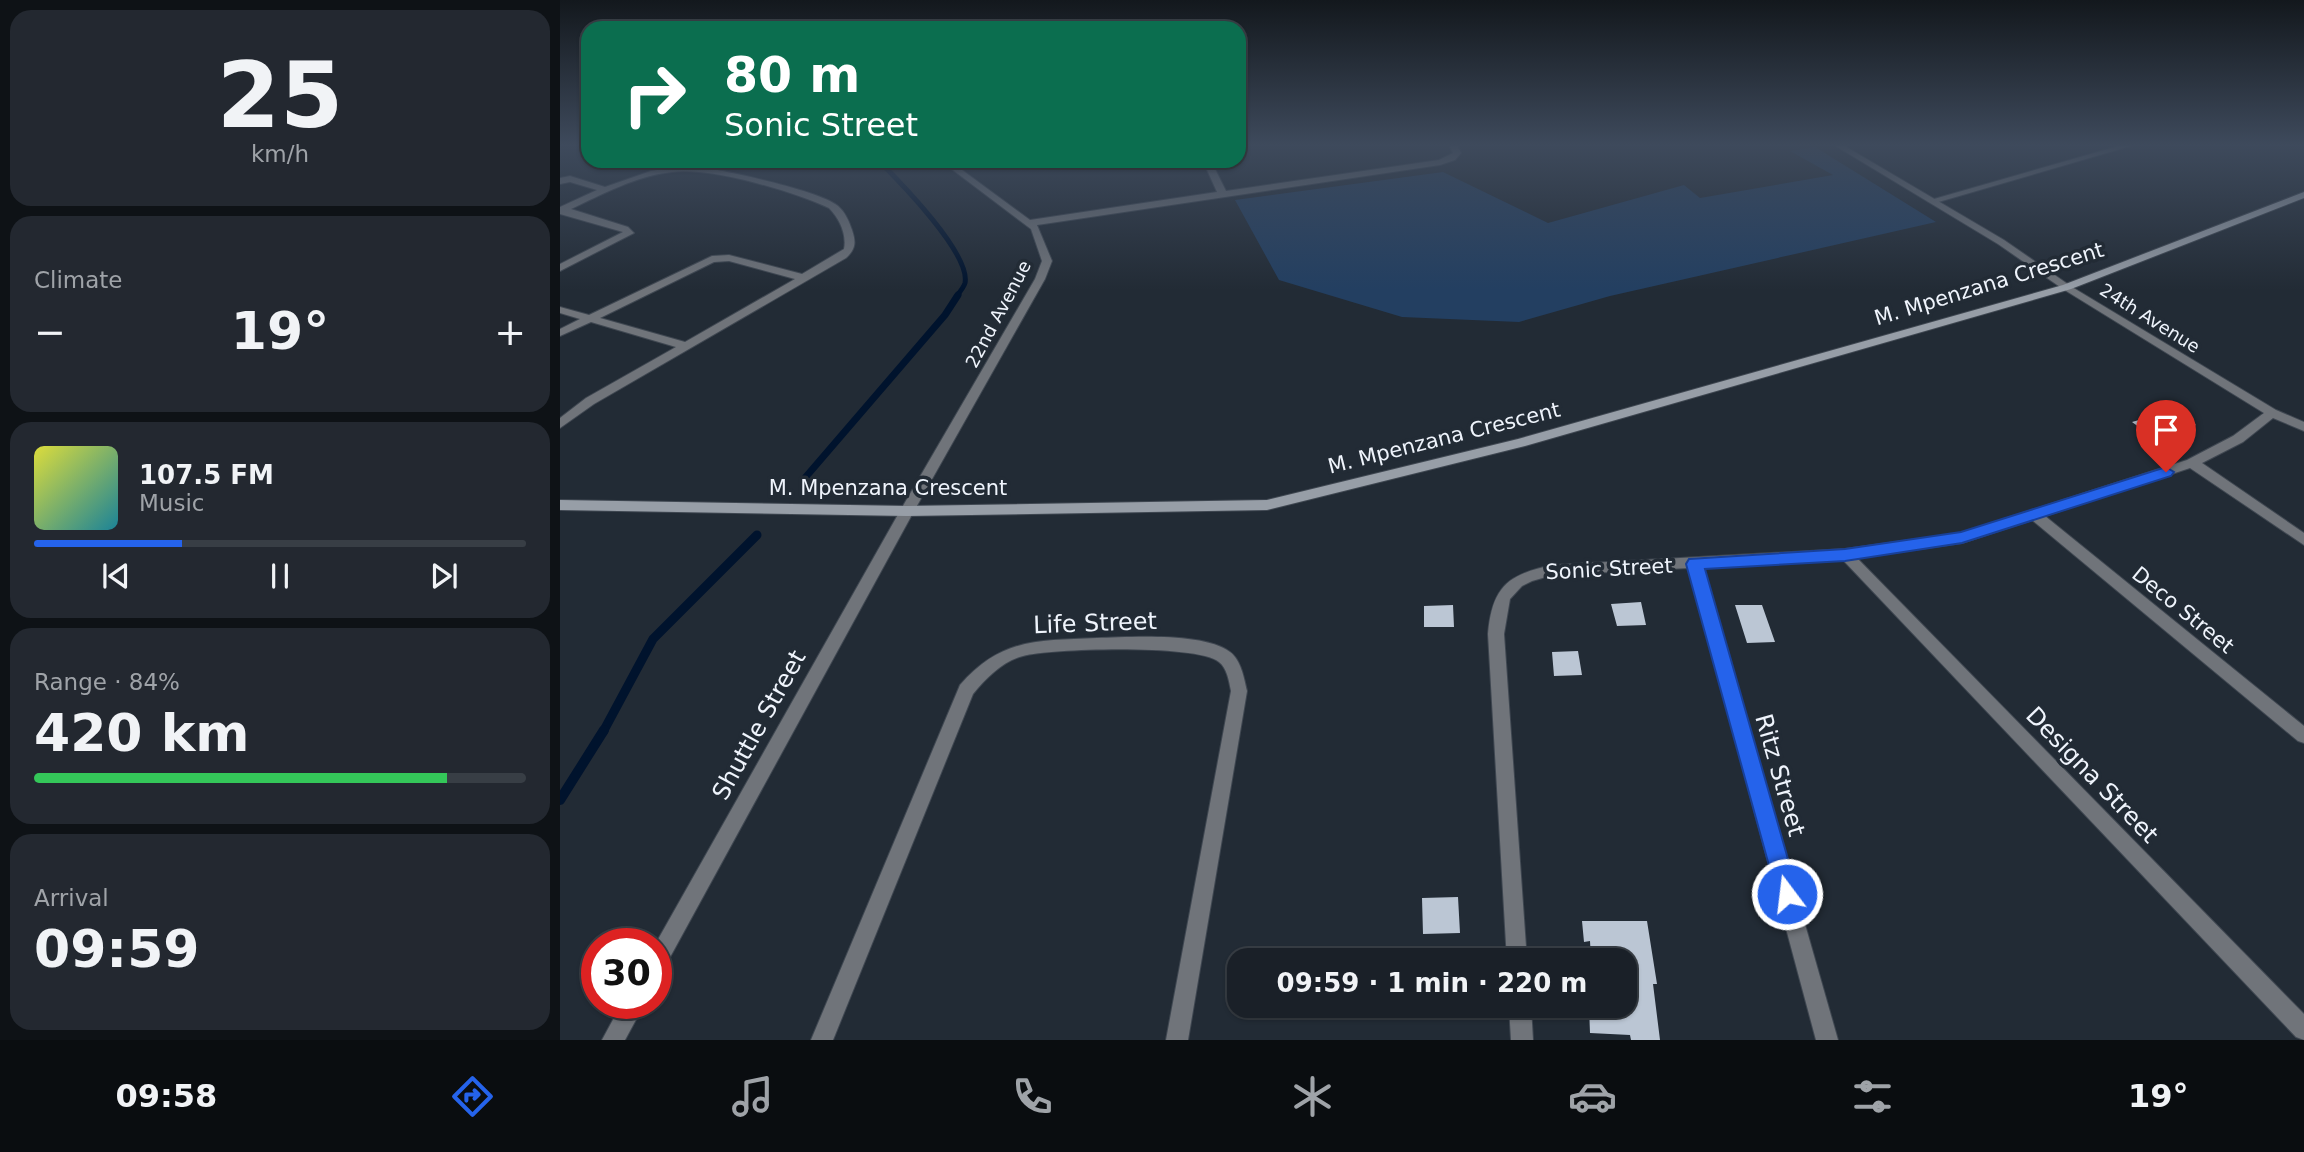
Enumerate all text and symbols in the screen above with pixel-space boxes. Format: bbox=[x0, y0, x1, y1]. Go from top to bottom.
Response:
text: 25 bbox=[217, 43, 343, 148]
text: 80 m bbox=[724, 47, 860, 104]
icon: right bbox=[609, 49, 700, 140]
text: Sonic Street bbox=[724, 106, 918, 144]
text: km/h bbox=[251, 141, 309, 167]
street label: M. Mpenzana Crescent bbox=[1871, 238, 2107, 330]
street label: 22nd Avenue bbox=[961, 257, 1035, 371]
text: Climate bbox=[34, 267, 123, 293]
street label: 24th Avenue bbox=[2096, 279, 2204, 357]
text: 19° bbox=[231, 301, 329, 361]
text: − bbox=[34, 310, 66, 354]
text: + bbox=[494, 310, 526, 354]
street label: M. Mpenzana Crescent bbox=[1325, 397, 1563, 479]
pin bbox=[2136, 400, 2196, 472]
icon: arrive bbox=[2147, 411, 2185, 449]
text: 107.5 FM bbox=[139, 460, 274, 490]
street label: M. Mpenzana Crescent bbox=[769, 476, 1007, 500]
text: Music bbox=[139, 490, 204, 516]
street label: Sonic Street bbox=[1545, 554, 1673, 584]
icon: previous bbox=[97, 557, 135, 595]
icon: pause bbox=[261, 557, 299, 595]
icon: next bbox=[425, 557, 463, 595]
street label: Deco Street bbox=[2127, 562, 2239, 658]
street label: Life Street bbox=[1033, 607, 1157, 639]
street label: Shuttle Street bbox=[706, 645, 812, 805]
text: Range · 84% bbox=[34, 669, 180, 695]
street label: Designa Street bbox=[2020, 701, 2164, 849]
text: 420 km bbox=[34, 703, 249, 763]
street label: Ritz Street bbox=[1749, 711, 1811, 839]
position arrow bbox=[1750, 857, 1824, 931]
text: Arrival bbox=[34, 885, 109, 911]
text: 09:59 bbox=[34, 919, 200, 979]
speed limit sign: 30 bbox=[581, 928, 672, 1019]
text: 09:59 · 1 min · 220 m bbox=[1277, 968, 1587, 998]
icon: directions bbox=[448, 1072, 497, 1121]
icon: music bbox=[728, 1072, 777, 1121]
icon: phone bbox=[1008, 1072, 1057, 1121]
icon: climate bbox=[1288, 1072, 1337, 1121]
icon: car bbox=[1568, 1072, 1617, 1121]
icon: filters bbox=[1848, 1072, 1897, 1121]
text: 09:58 bbox=[115, 1077, 217, 1115]
text: 19° bbox=[2128, 1077, 2188, 1115]

